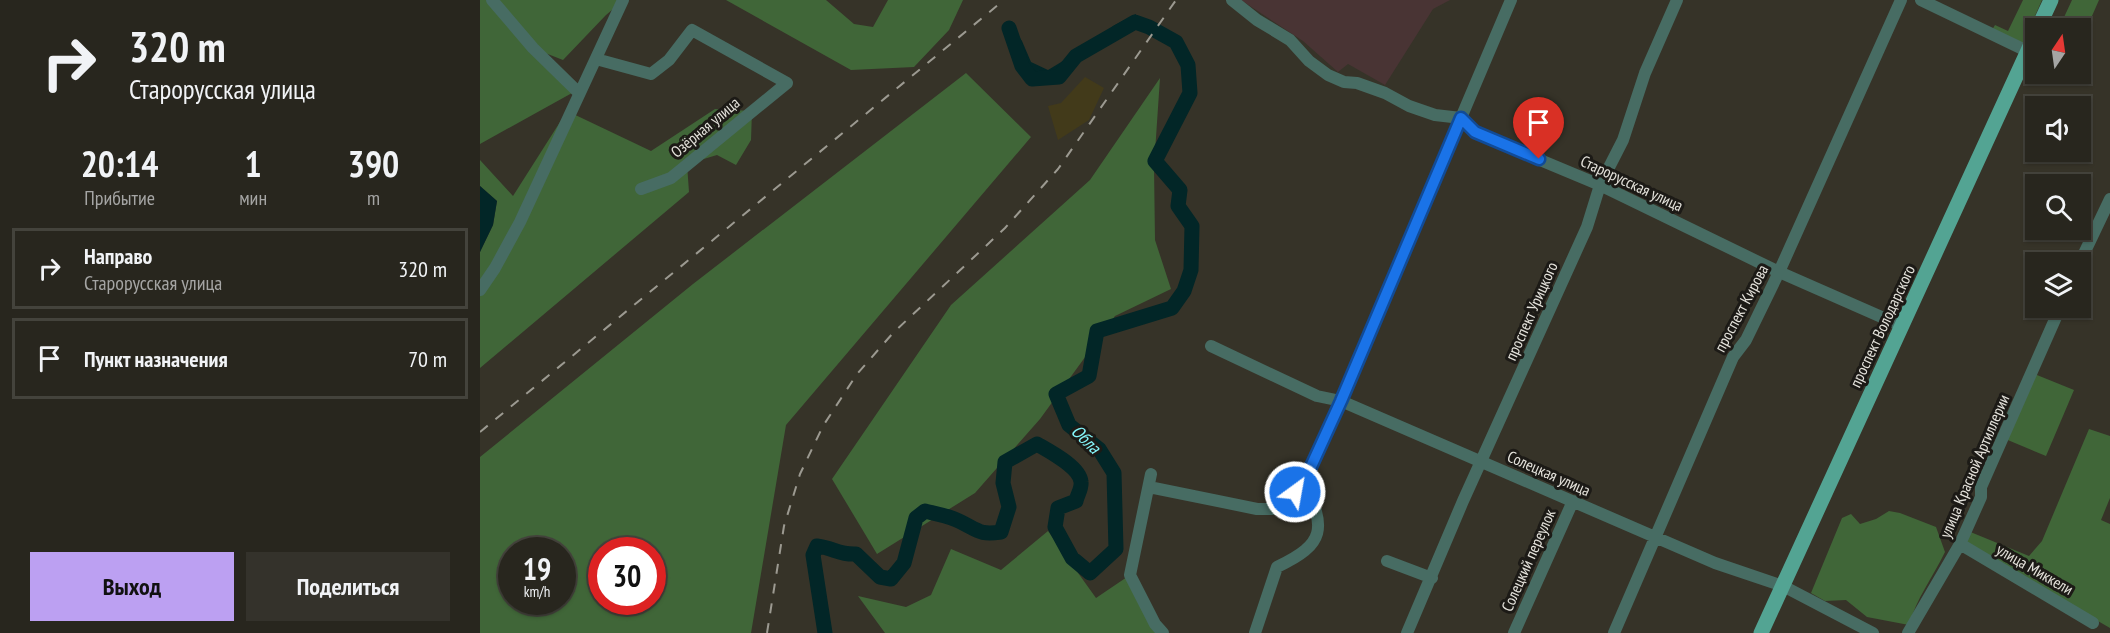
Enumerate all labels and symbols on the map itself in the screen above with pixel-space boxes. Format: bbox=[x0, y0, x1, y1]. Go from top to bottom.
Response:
north arrow bbox=[2025, 18, 2091, 84]
street label: Озёрная улица bbox=[667, 92, 743, 162]
pin bbox=[1513, 97, 1564, 159]
street label: Старорусская улица bbox=[1578, 151, 1686, 215]
street label: проспект Урицкого bbox=[1500, 258, 1562, 363]
street label: проспект Кирова bbox=[1710, 261, 1772, 355]
street label: проспект Володарского bbox=[1845, 262, 1919, 390]
street label: улица Красной Артиллерии bbox=[1935, 391, 2013, 541]
water label: Обла bbox=[1066, 420, 1106, 459]
street label: Солецкая улица bbox=[1504, 446, 1594, 500]
position arrow bbox=[1263, 460, 1327, 524]
street label: Солецкий переулок bbox=[1497, 505, 1560, 614]
speed limit sign: 30 bbox=[588, 537, 666, 615]
street label: улица Миккели bbox=[1993, 539, 2077, 599]

